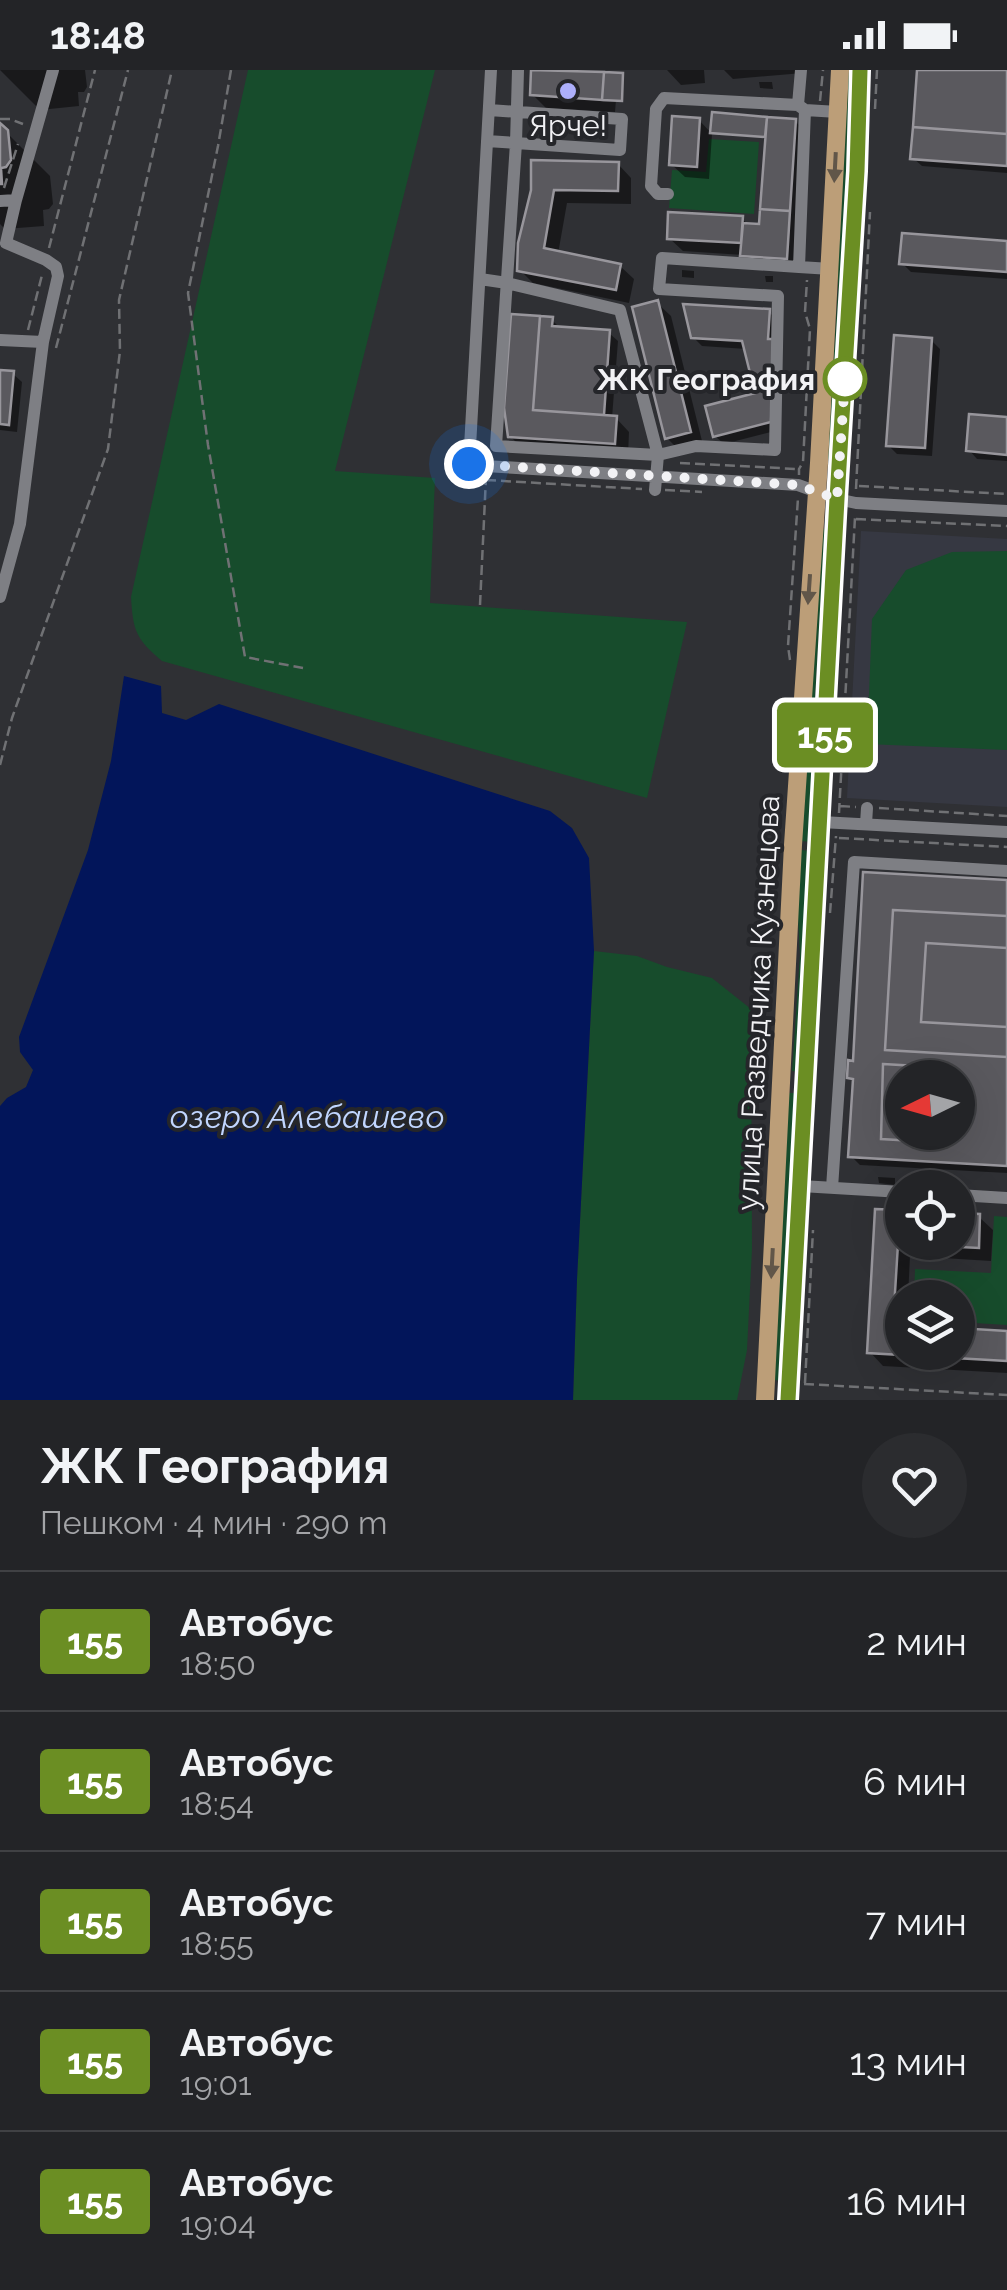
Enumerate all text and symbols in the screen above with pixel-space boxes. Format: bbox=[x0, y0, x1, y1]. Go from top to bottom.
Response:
text: 18:48 bbox=[50, 13, 146, 58]
marker: Ярче! bbox=[557, 80, 579, 102]
place label: Ярче! bbox=[529, 108, 607, 143]
one-way arrow bbox=[827, 152, 843, 184]
marker: ЖК География bbox=[824, 358, 866, 400]
place label: ЖК География bbox=[597, 362, 815, 397]
your location bbox=[444, 439, 494, 489]
one-way arrow bbox=[801, 574, 817, 606]
line badge: 155 bbox=[768, 702, 882, 768]
text: 155 bbox=[797, 715, 853, 756]
street label: улица Разведчика Кузнецова bbox=[730, 794, 786, 1212]
north arrow bbox=[885, 1060, 975, 1150]
map controls bbox=[885, 1060, 975, 1370]
water label: озеро Алебашево bbox=[169, 1098, 445, 1135]
button: locate bbox=[885, 1170, 975, 1260]
one-way arrow bbox=[764, 1248, 780, 1280]
button: layers bbox=[885, 1280, 975, 1370]
button: heart bbox=[862, 1433, 967, 1538]
text: ЖК География bbox=[40, 1438, 389, 1494]
text: Пешком · 4 мин · 290 m bbox=[40, 1504, 387, 1541]
text: Автобус bbox=[180, 1600, 334, 1645]
text: 2 мин bbox=[866, 1619, 967, 1664]
text: 155 bbox=[67, 1621, 123, 1662]
text: 18:50 bbox=[180, 1645, 256, 1682]
text: Автобус bbox=[180, 1740, 334, 1785]
text: 6 мин bbox=[863, 1759, 967, 1804]
text: 155 bbox=[67, 1761, 123, 1802]
text: 18:54 bbox=[180, 1785, 254, 1822]
text: Автобус bbox=[180, 1880, 334, 1925]
text: 7 мин bbox=[866, 1899, 967, 1944]
text: 155 bbox=[67, 1901, 123, 1942]
text: 18:55 bbox=[180, 1925, 254, 1962]
text: Автобус bbox=[180, 2020, 334, 2065]
text: 13 мин bbox=[849, 2039, 967, 2084]
text: 155 bbox=[67, 2041, 123, 2082]
text: 19:01 bbox=[180, 2065, 252, 2102]
text: Автобус bbox=[180, 2160, 334, 2205]
text: 16 мин bbox=[847, 2179, 967, 2224]
text: 155 bbox=[67, 2181, 123, 2222]
text: 19:04 bbox=[180, 2205, 256, 2242]

